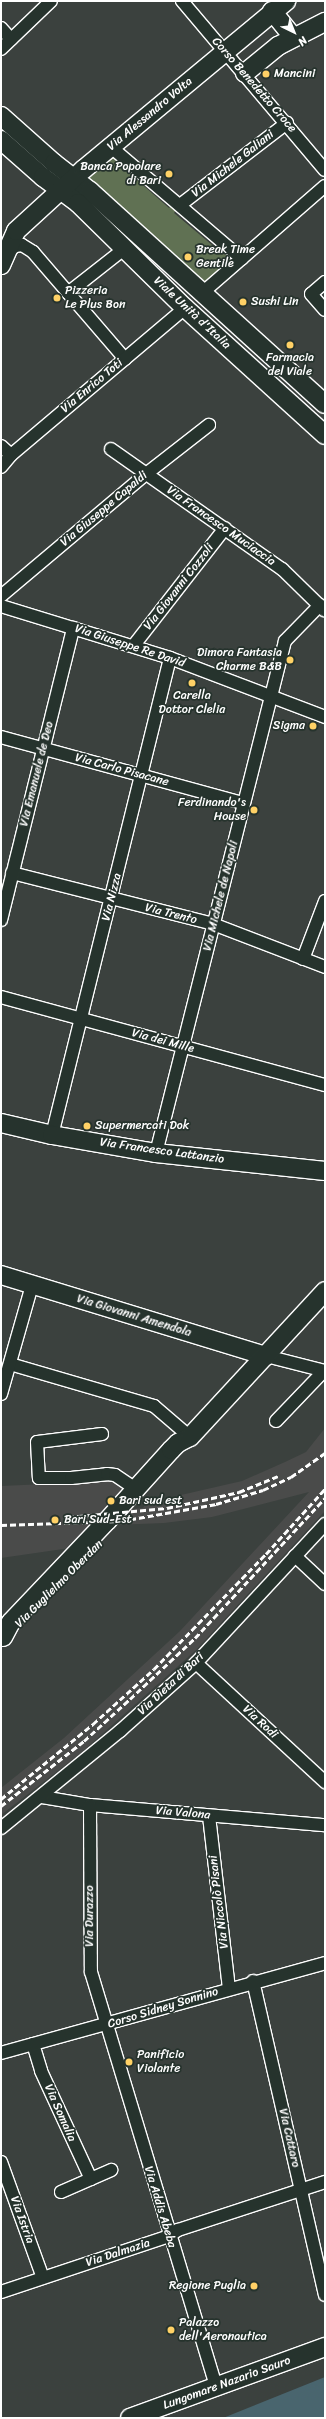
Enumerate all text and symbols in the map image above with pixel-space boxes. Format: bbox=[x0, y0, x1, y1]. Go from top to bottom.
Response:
north arrow bbox=[274, 12, 314, 52]
text: N bbox=[293, 32, 312, 51]
street label: Corso Benedetto Croce bbox=[209, 34, 299, 136]
place label: Mancini bbox=[274, 67, 315, 81]
marker: Mancini bbox=[261, 69, 271, 79]
street label: Via Alessandro Volta bbox=[104, 74, 196, 154]
street label: Via Michele Galiani bbox=[189, 128, 277, 200]
place label: Banca Popolare di Bari bbox=[79, 160, 161, 188]
marker: Banca Popolare di Bari bbox=[164, 169, 174, 179]
place label: Break Time Gentile bbox=[196, 243, 256, 271]
marker: Break Time Gentile bbox=[183, 252, 193, 262]
street label: Viale Unità d'Italia bbox=[150, 273, 234, 353]
place label: Pizzeria Le Plus Bon bbox=[65, 284, 126, 312]
marker: Pizzeria Le Plus Bon bbox=[52, 293, 62, 303]
place label: Sushi Lin bbox=[251, 295, 299, 309]
marker: Sushi Lin bbox=[238, 297, 248, 307]
marker: Farmacia del Viale bbox=[285, 340, 295, 350]
place label: Farmacia del Viale bbox=[266, 351, 314, 379]
street label: Via Enrico Toti bbox=[58, 356, 126, 416]
street label: Via Giuseppe Capaldi bbox=[58, 468, 150, 550]
street label: Via Francesco Muciaccia bbox=[164, 483, 278, 569]
street label: Via Giovanni Cozzoli bbox=[141, 541, 217, 633]
street label: Via Giuseppe Re David bbox=[73, 621, 187, 671]
place label: Dimora Fantasia Charme B&B bbox=[198, 646, 282, 674]
marker: Dimora Fantasia Charme B&B bbox=[285, 655, 295, 665]
marker: Carella Dottor Clelia bbox=[187, 678, 197, 688]
place label: Carella Dottor Clelia bbox=[158, 689, 226, 717]
place label: Sigma bbox=[273, 719, 305, 733]
street label: Via Emanuele de Deo bbox=[17, 720, 57, 828]
marker: Sigma bbox=[308, 721, 318, 731]
street label: Via Carlo Pisacane bbox=[73, 750, 171, 790]
place label: Ferdinando's House bbox=[178, 796, 246, 824]
marker: Ferdinando's House bbox=[249, 805, 259, 815]
street label: Via Michele de Napoli bbox=[200, 840, 242, 952]
street label: Via Nizza bbox=[99, 872, 125, 922]
street label: Via Trento bbox=[143, 901, 199, 927]
street label: Via dei Mille bbox=[130, 1026, 196, 1056]
place label: Supermercati Dok bbox=[95, 1119, 189, 1133]
marker: Supermercati Dok bbox=[82, 1121, 92, 1131]
street label: Via Francesco Lattanzio bbox=[99, 1135, 225, 1167]
street label: Via Giovanni Amendola bbox=[75, 1292, 193, 1340]
place label: Bari sud est bbox=[119, 1494, 182, 1508]
marker: Bari sud est bbox=[106, 1496, 116, 1506]
place label: Bari Sud-Est bbox=[64, 1513, 132, 1527]
marker: Bari Sud-Est bbox=[49, 1514, 61, 1526]
street label: Via Guglielmo Oberdan bbox=[12, 1537, 106, 1631]
street label: Via Dieta di Bari bbox=[135, 1650, 207, 1718]
street label: Via Rodi bbox=[240, 1702, 280, 1742]
street label: Via Valona bbox=[156, 1803, 210, 1823]
street label: Via Niccolò Pisani bbox=[206, 1855, 232, 1949]
street label: Via Durazzo bbox=[83, 1885, 97, 1947]
street label: Corso Sidney Sonnino bbox=[106, 1984, 220, 2032]
place label: Panificio Violante bbox=[137, 2048, 184, 2076]
marker: Panificio Violante bbox=[124, 2057, 134, 2067]
street label: Via Somalia bbox=[41, 2082, 79, 2144]
street label: Via Cattaro bbox=[275, 2107, 303, 2169]
street label: Via Addis Abeba bbox=[141, 2164, 179, 2250]
street label: Via Istria bbox=[7, 2194, 37, 2246]
street label: Via Dalmazia bbox=[84, 2236, 152, 2270]
place label: Regione Puglia bbox=[169, 2279, 246, 2293]
marker: Regione Puglia bbox=[249, 2281, 259, 2291]
place label: Palazzo dell'Aeronautica bbox=[179, 2316, 267, 2344]
marker: Palazzo dell'Aeronautica bbox=[166, 2325, 176, 2335]
street label: Lungomare Nazario Sauro bbox=[161, 2353, 293, 2413]

